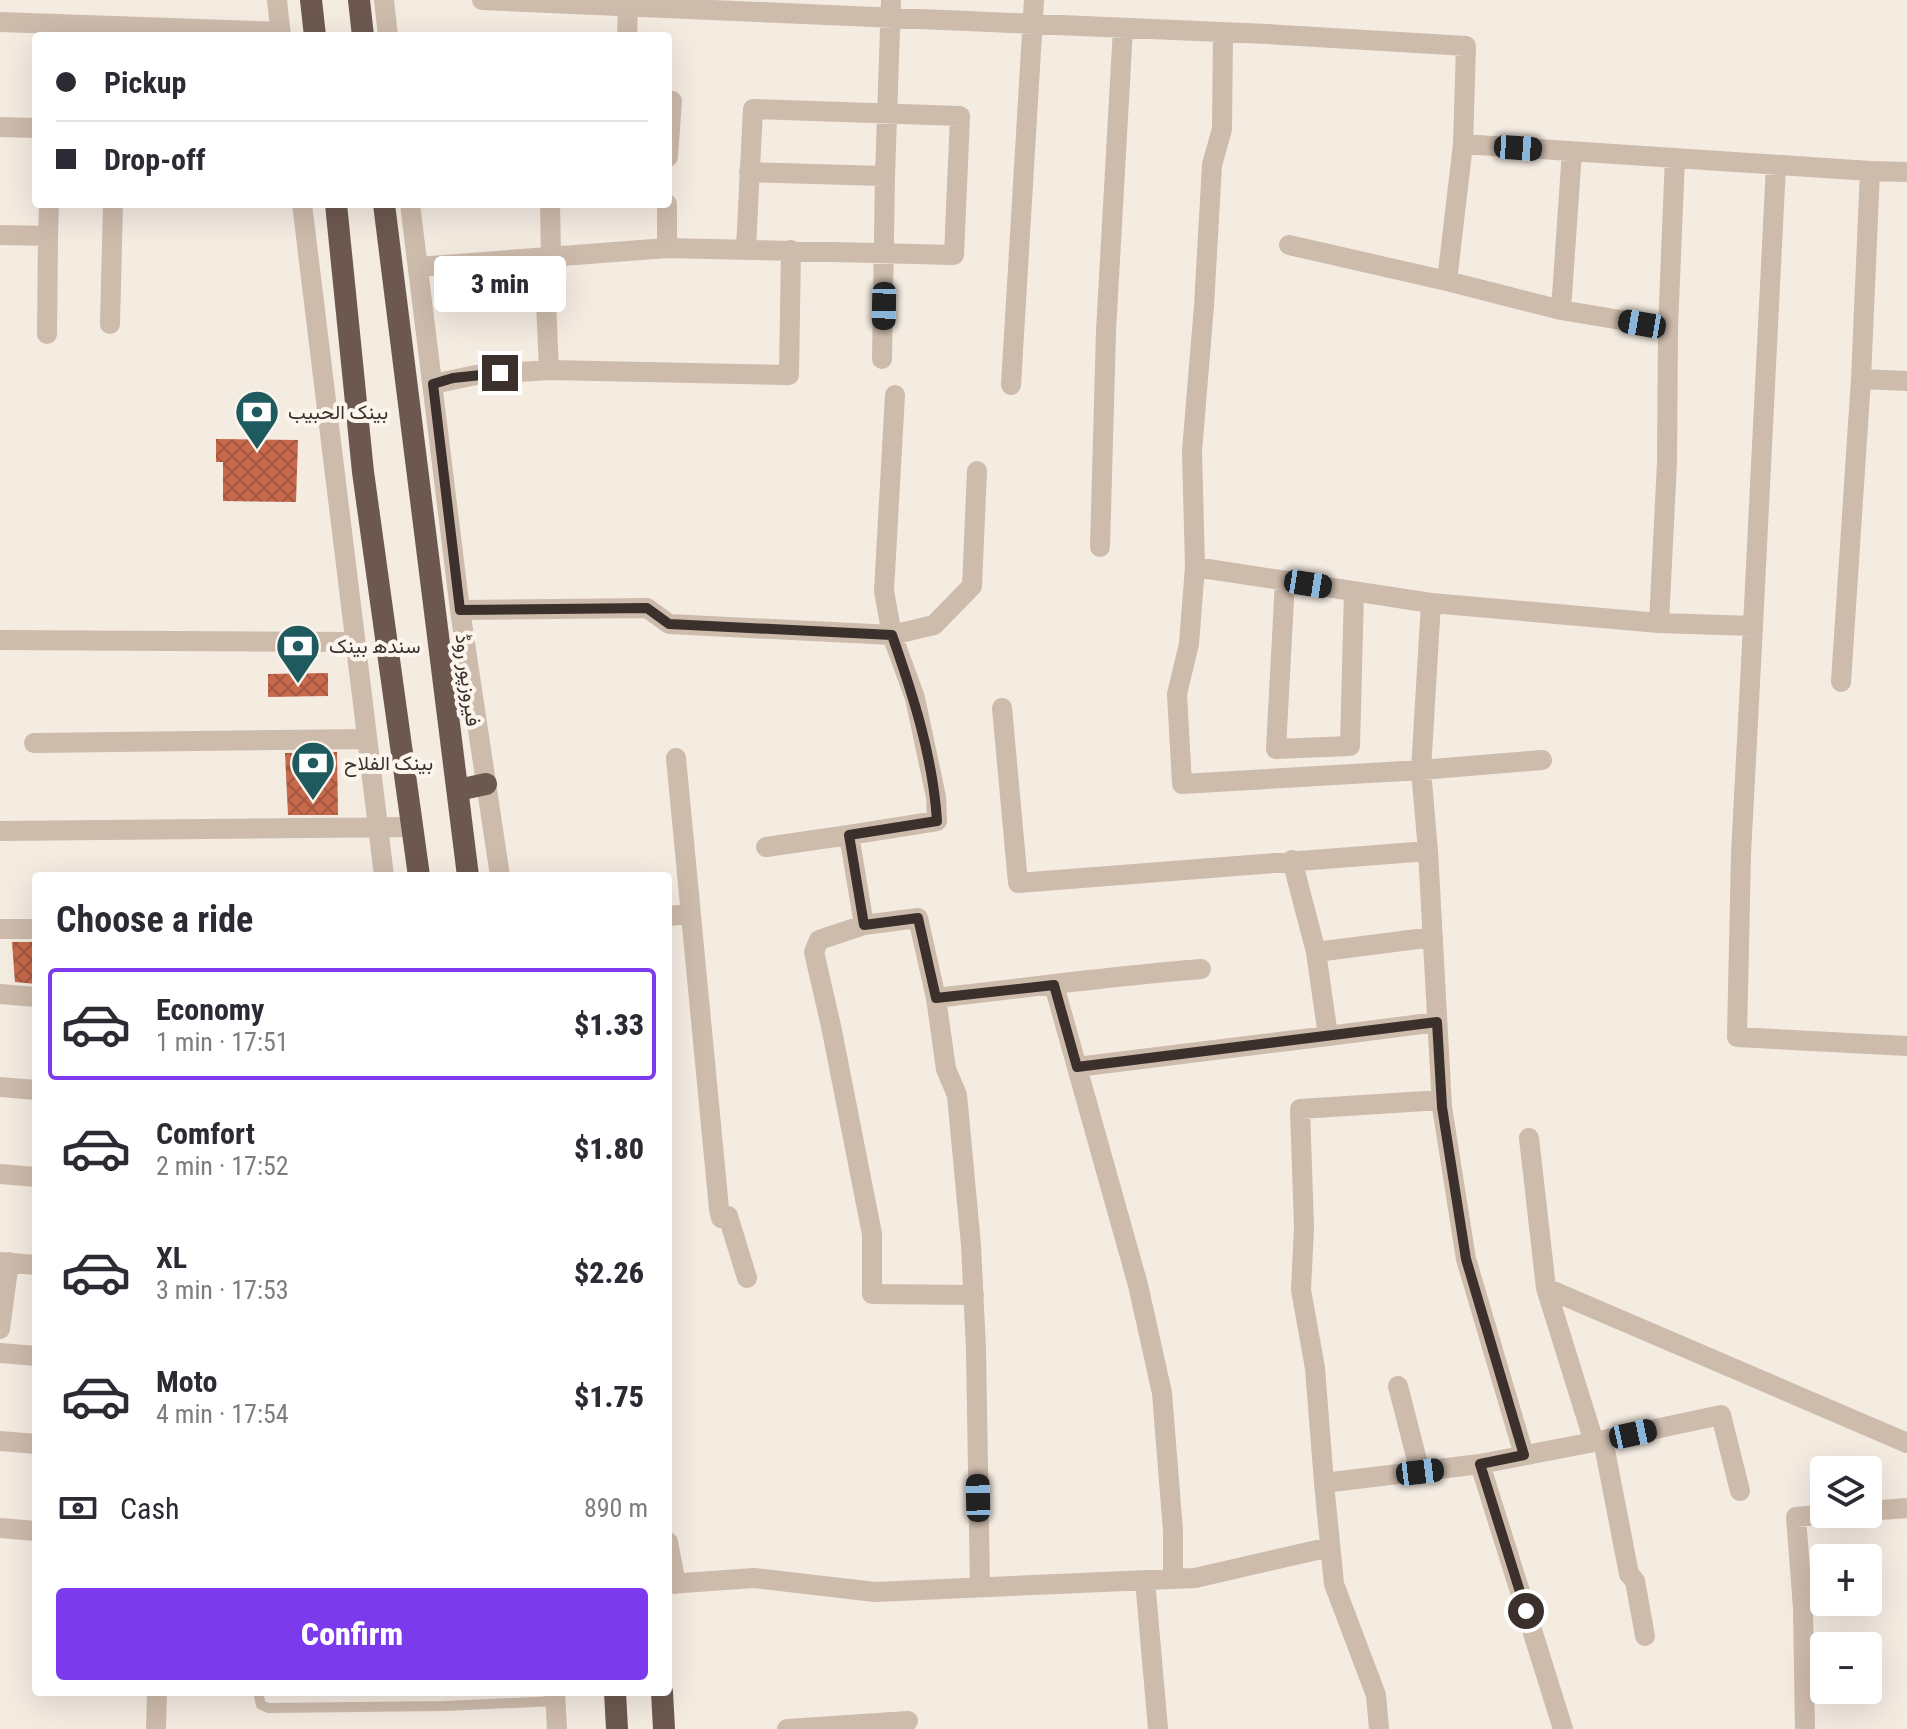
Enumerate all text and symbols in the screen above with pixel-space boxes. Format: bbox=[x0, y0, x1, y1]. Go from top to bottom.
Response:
text: Pickup bbox=[104, 65, 186, 100]
car bbox=[1493, 134, 1543, 162]
text: Drop-off bbox=[104, 142, 206, 177]
callout: 3 min bbox=[434, 257, 566, 313]
text: 3 min bbox=[471, 269, 529, 299]
car bbox=[872, 282, 896, 330]
car bbox=[1616, 308, 1668, 340]
route end bbox=[482, 355, 518, 391]
bank icon: بينک الحبيب bbox=[233, 388, 281, 451]
place label: بينک الحبيب bbox=[288, 400, 388, 424]
car bbox=[1282, 568, 1334, 600]
bank icon: سندھ بینک bbox=[274, 622, 322, 685]
street label: فیروزپور روڈ bbox=[448, 632, 486, 728]
place label: سندھ بینک bbox=[329, 634, 421, 658]
bank icon: بینک الفلاح bbox=[289, 739, 337, 802]
place label: بینک الفلاح bbox=[344, 751, 433, 777]
text: Choose a ride bbox=[56, 899, 253, 941]
icon: car bbox=[60, 988, 132, 1060]
text: Economy bbox=[156, 992, 264, 1027]
text: $1.33 bbox=[574, 1007, 644, 1042]
text: 1 min · 17:51 bbox=[156, 1027, 289, 1057]
icon: car bbox=[60, 1112, 132, 1184]
text: Comfort bbox=[156, 1116, 255, 1151]
text: $1.80 bbox=[574, 1131, 644, 1166]
text: 2 min · 17:52 bbox=[156, 1151, 289, 1181]
icon: car bbox=[60, 1236, 132, 1308]
text: XL bbox=[156, 1240, 187, 1275]
text: $2.26 bbox=[574, 1255, 644, 1290]
text: 3 min · 17:53 bbox=[156, 1275, 289, 1305]
icon: car bbox=[60, 1360, 132, 1432]
text: Moto bbox=[156, 1364, 217, 1399]
text: $1.75 bbox=[574, 1379, 644, 1414]
text: 4 min · 17:54 bbox=[156, 1399, 289, 1429]
car bbox=[1607, 1417, 1659, 1451]
map controls bbox=[1810, 1456, 1882, 1704]
button: layers bbox=[1810, 1456, 1882, 1528]
car bbox=[1395, 1457, 1445, 1487]
car bbox=[966, 1474, 990, 1522]
icon: cash bbox=[56, 1486, 100, 1530]
text: Cash bbox=[120, 1491, 180, 1526]
text: 890 m bbox=[584, 1493, 648, 1523]
button: + bbox=[1810, 1544, 1882, 1616]
button: Confirm bbox=[56, 1588, 648, 1680]
route start bbox=[1508, 1593, 1544, 1629]
button: − bbox=[1810, 1632, 1882, 1704]

